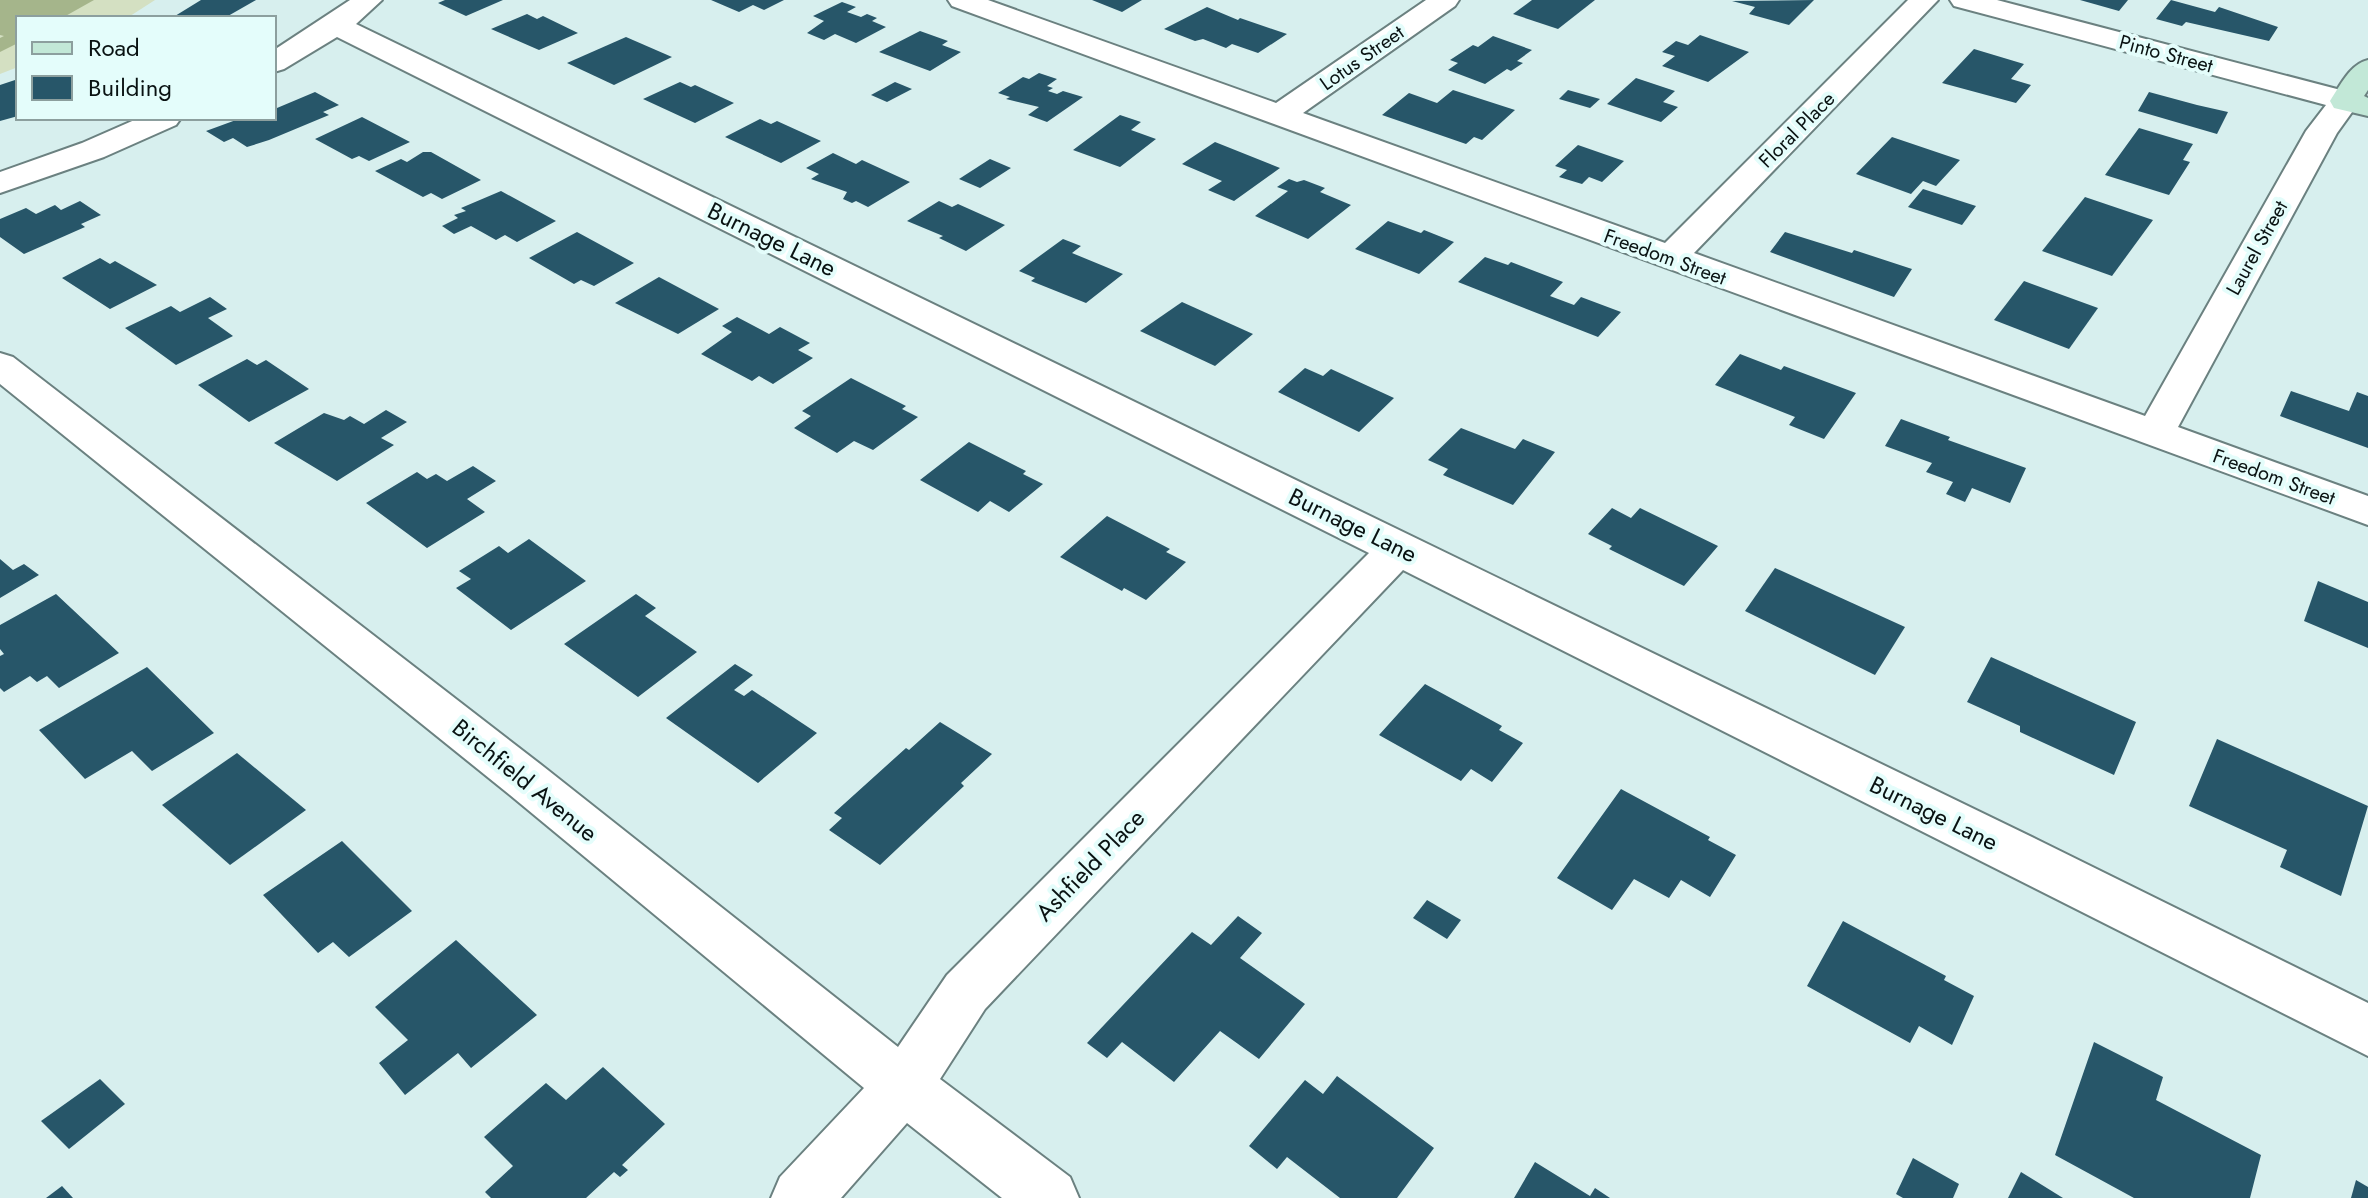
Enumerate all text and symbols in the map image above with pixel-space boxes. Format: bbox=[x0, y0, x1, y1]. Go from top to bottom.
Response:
legend bbox=[16, 16, 276, 120]
street label: Lotus Street bbox=[1314, 18, 1410, 98]
street label: Pinto Street bbox=[2116, 28, 2216, 80]
text: Road bbox=[88, 30, 140, 65]
text: Building bbox=[88, 70, 172, 105]
street label: Floral Place bbox=[1752, 85, 1842, 175]
street label: Burnage Lane bbox=[702, 193, 842, 285]
street label: Laurel Street bbox=[2219, 195, 2295, 301]
street label: Freedom Street bbox=[1600, 221, 1730, 293]
street label: Freedom Street bbox=[2209, 441, 2339, 513]
street label: Burnage Lane bbox=[1283, 479, 1423, 571]
street label: Birchfield Avenue bbox=[445, 710, 605, 850]
street label: Burnage Lane bbox=[1864, 767, 2004, 859]
street label: Ashfield Place bbox=[1027, 801, 1153, 929]

